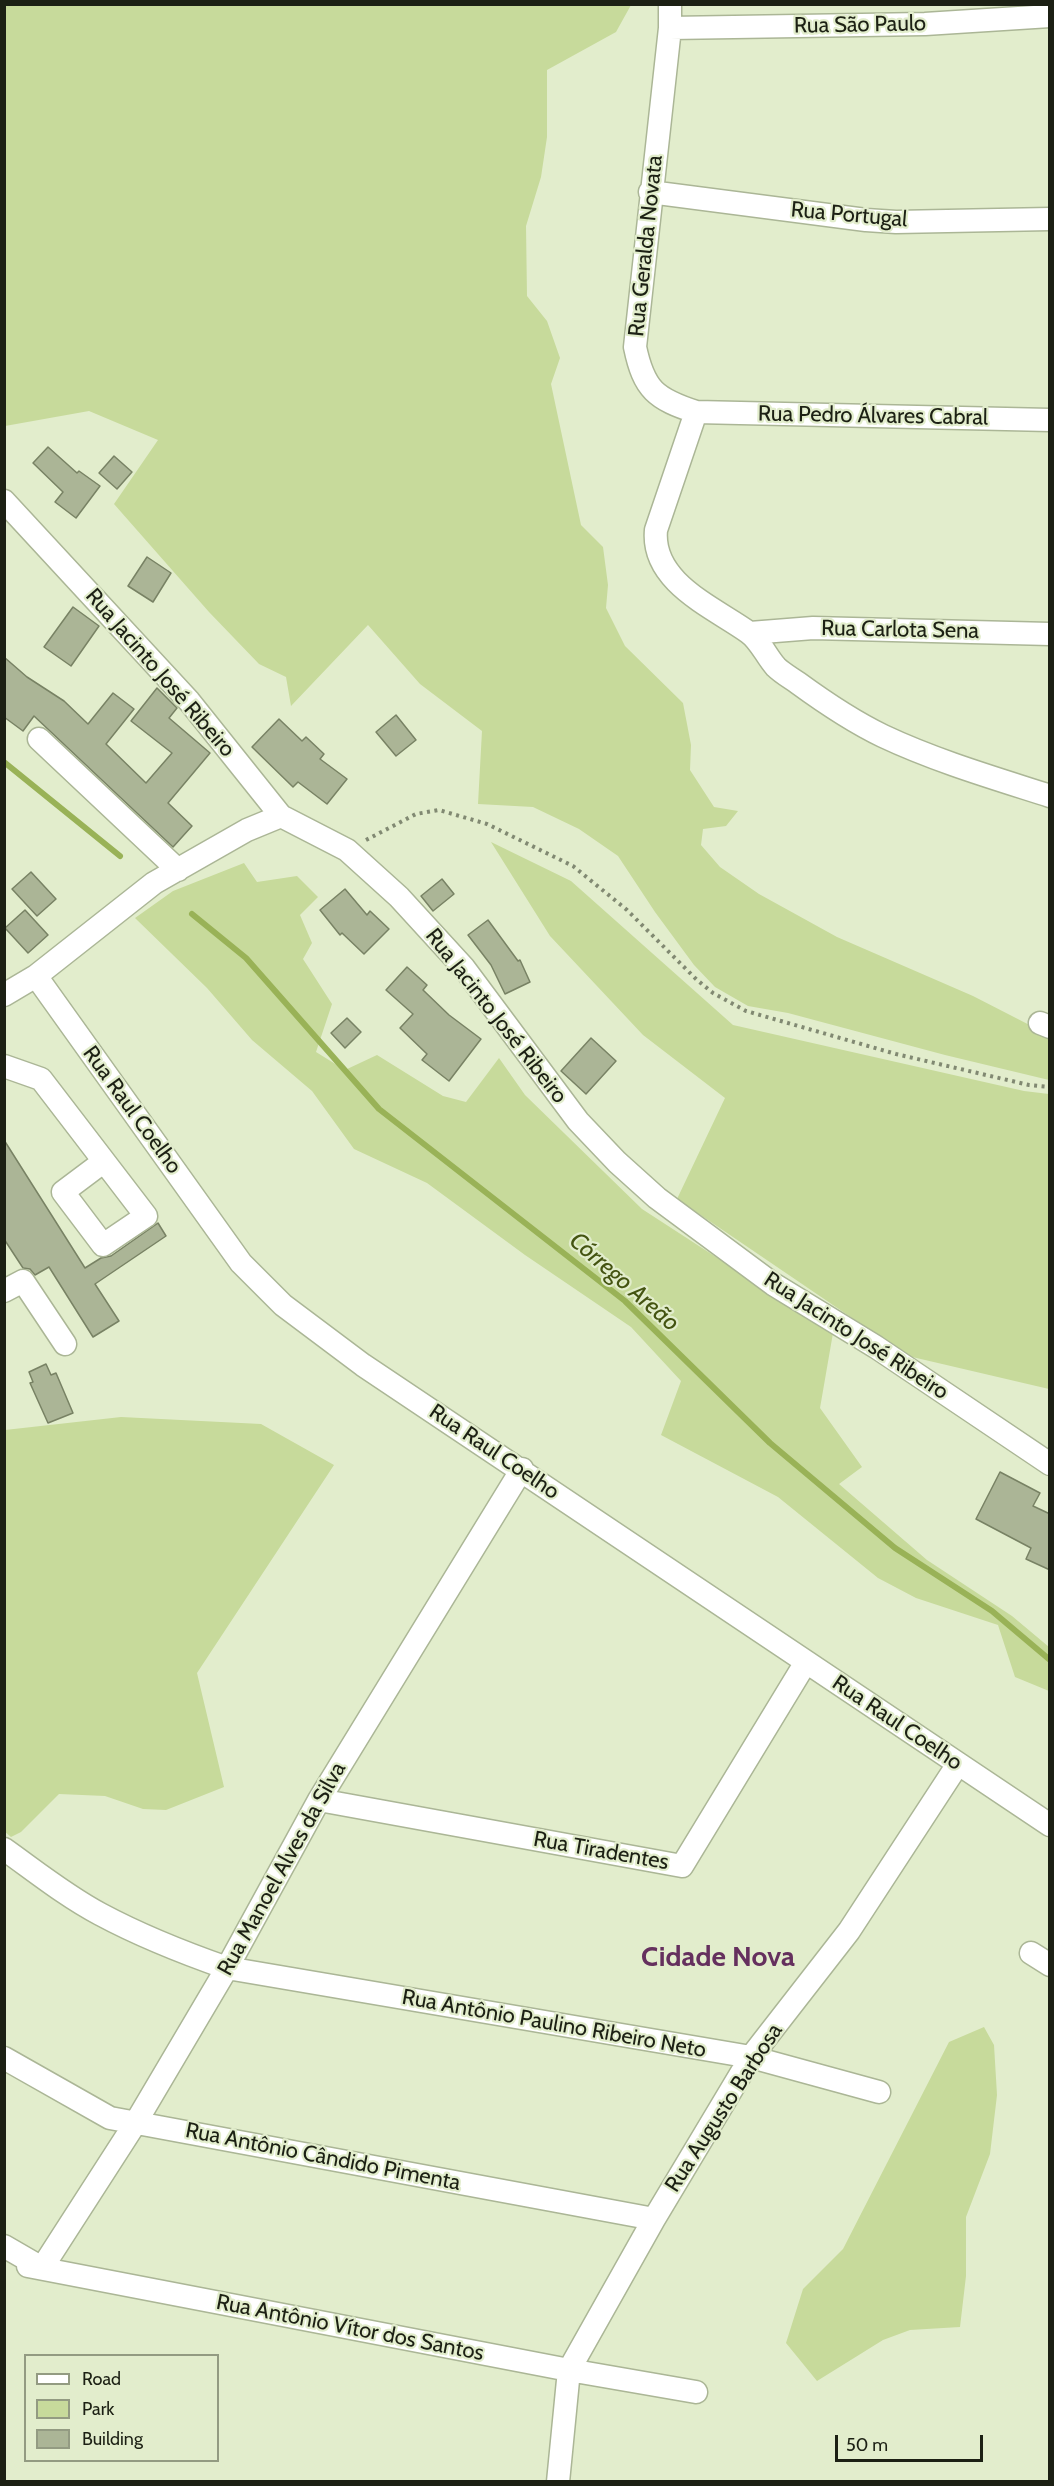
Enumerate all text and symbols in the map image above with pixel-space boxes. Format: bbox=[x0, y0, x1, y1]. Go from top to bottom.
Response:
street label: Rua São Paulo bbox=[794, 11, 926, 39]
street label: Rua Geralda Novata bbox=[623, 154, 669, 338]
street label: Rua Portugal bbox=[790, 197, 908, 233]
street label: Rua Pedro Álvares Cabral bbox=[758, 401, 988, 431]
street label: Rua Jacinto José Ribeiro bbox=[80, 583, 240, 763]
street label: Rua Carlota Sena bbox=[821, 615, 979, 645]
street label: Rua Jacinto José Ribeiro bbox=[420, 923, 572, 1109]
street label: Rua Raul Coelho bbox=[77, 1041, 187, 1179]
water label: Córrego Areão bbox=[563, 1226, 685, 1338]
street label: Rua Jacinto José Ribeiro bbox=[759, 1267, 953, 1405]
street label: Rua Raul Coelho bbox=[424, 1399, 564, 1505]
street label: Rua Raul Coelho bbox=[827, 1670, 967, 1776]
street label: Rua Manoel Alves da Silva bbox=[212, 1758, 352, 1980]
street label: Rua Tiradentes bbox=[531, 1826, 671, 1876]
district label: Cidade Nova bbox=[641, 1941, 795, 1975]
street label: Rua Antônio Paulino Ribeiro Neto bbox=[400, 1984, 708, 2064]
street label: Rua Augusto Barbosa bbox=[660, 2019, 788, 2197]
street label: Rua Antônio Cândido Pimenta bbox=[183, 2117, 463, 2197]
street label: Rua Antônio Vítor dos Santos bbox=[214, 2289, 486, 2367]
legend bbox=[24, 2354, 219, 2462]
text: Road bbox=[82, 2368, 121, 2390]
text: Park bbox=[82, 2398, 114, 2420]
scale bar bbox=[838, 2423, 986, 2461]
text: Building bbox=[82, 2428, 143, 2450]
text: 50 m bbox=[846, 2434, 888, 2456]

